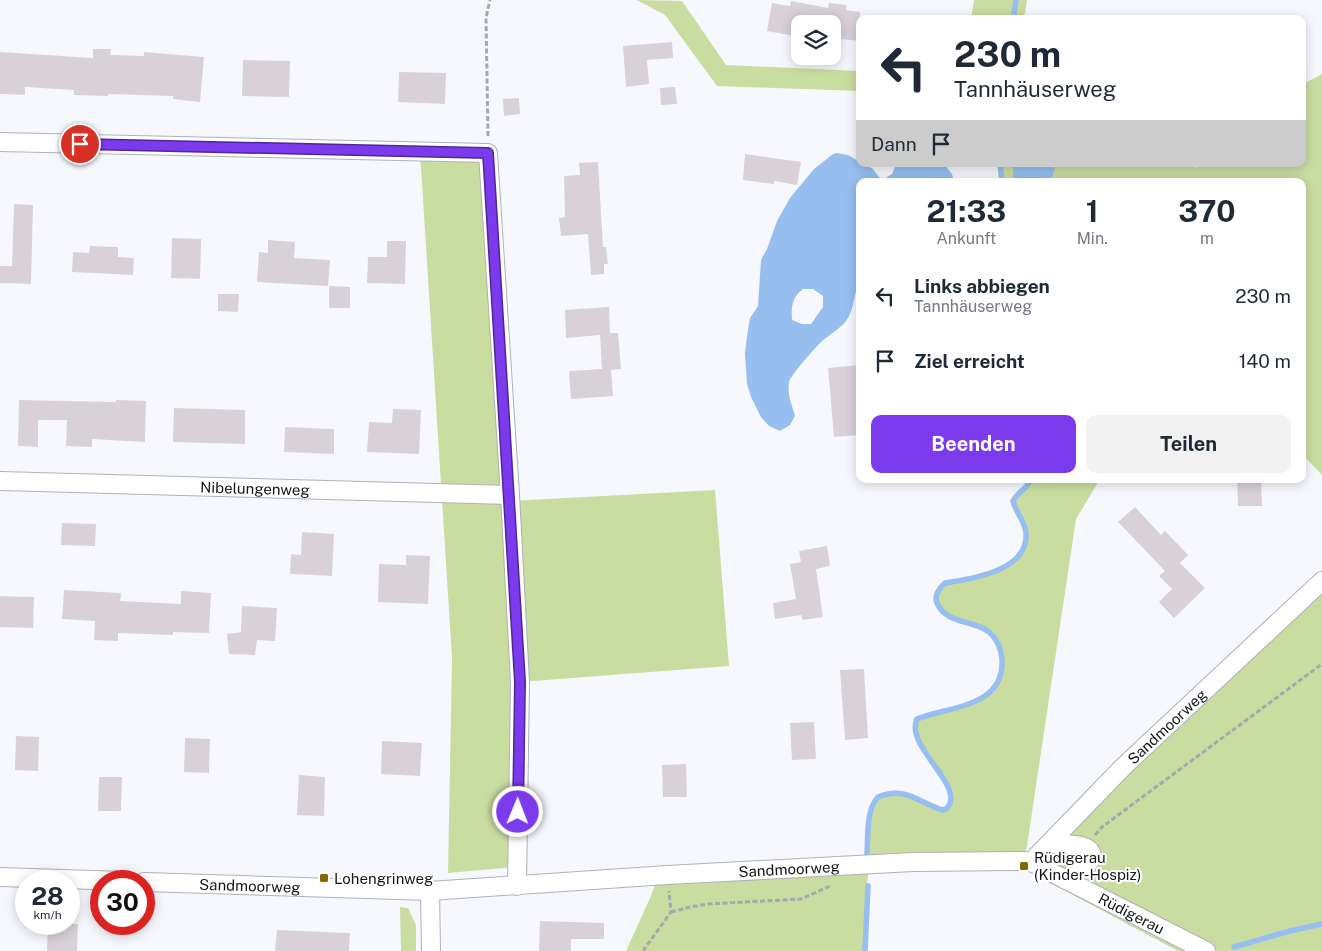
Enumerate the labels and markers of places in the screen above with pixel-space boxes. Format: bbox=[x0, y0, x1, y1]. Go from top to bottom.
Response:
pin bbox=[59, 123, 101, 165]
place label: Rüdigerau (Kinder-Hospiz) bbox=[1034, 849, 1141, 883]
marker: Rüdigerau (Kinder-Hospiz) bbox=[1018, 860, 1030, 872]
place label: Lohengrinweg bbox=[334, 870, 433, 887]
marker: Lohengrinweg bbox=[318, 872, 330, 884]

